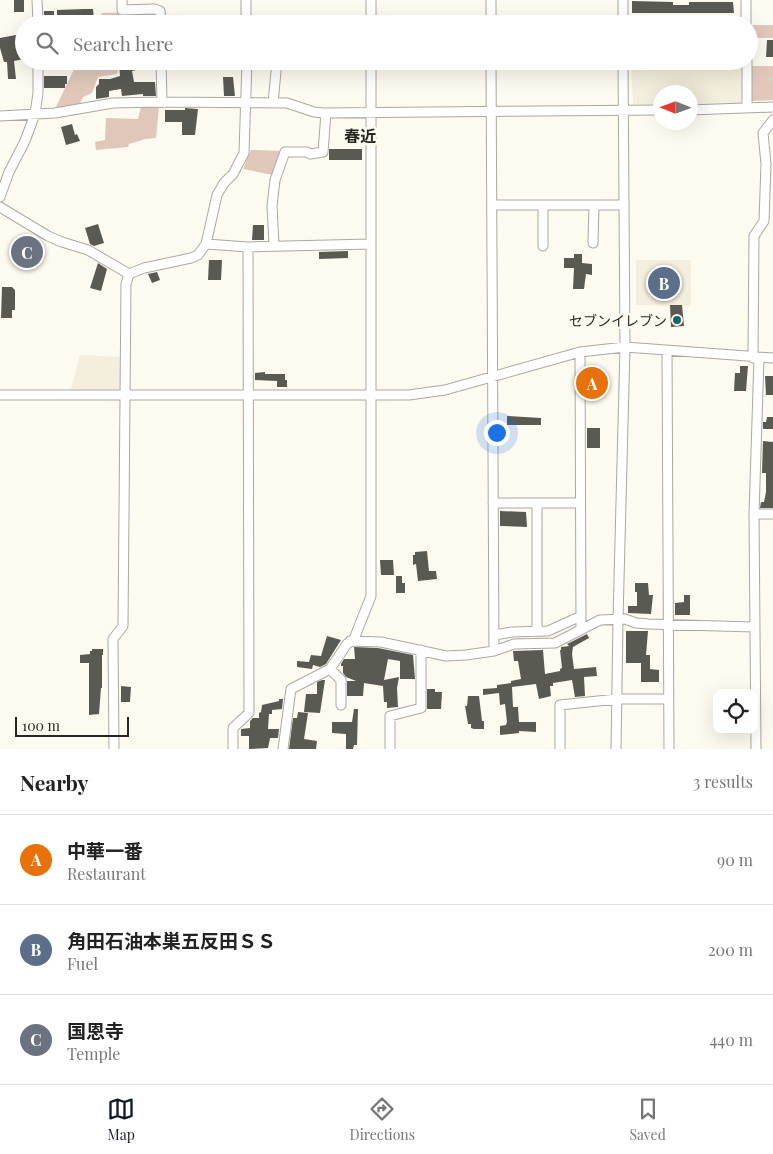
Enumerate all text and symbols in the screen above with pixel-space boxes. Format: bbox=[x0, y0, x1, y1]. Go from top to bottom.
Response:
search box bbox=[15, 15, 758, 70]
icon: search bbox=[33, 29, 61, 57]
text: Search here bbox=[73, 30, 173, 56]
north arrow bbox=[653, 85, 698, 130]
district label: 春近 bbox=[344, 125, 376, 146]
pin: C bbox=[11, 233, 43, 271]
pin: B bbox=[648, 264, 680, 302]
place label: セブンイレブン bbox=[569, 311, 667, 330]
marker: セブンイレブン bbox=[671, 314, 683, 326]
pin: A bbox=[576, 364, 608, 402]
your location bbox=[484, 420, 510, 446]
map controls bbox=[713, 689, 758, 734]
button: locate bbox=[713, 689, 758, 734]
scale bar bbox=[15, 714, 129, 737]
text: 100 m bbox=[22, 716, 60, 735]
text: Nearby bbox=[20, 768, 89, 796]
text: 3 results bbox=[693, 771, 753, 792]
text: 中華一番 bbox=[67, 837, 143, 863]
text: A bbox=[31, 849, 41, 870]
text: 90 m bbox=[717, 849, 753, 870]
text: Restaurant bbox=[67, 863, 146, 884]
text: 角田石油本巣五反田ＳＳ bbox=[67, 927, 276, 953]
text: B bbox=[31, 939, 41, 960]
text: 200 m bbox=[708, 939, 753, 960]
text: Fuel bbox=[67, 953, 98, 974]
text: 国恩寺 bbox=[67, 1017, 124, 1043]
text: C bbox=[30, 1029, 42, 1050]
text: 440 m bbox=[709, 1029, 753, 1050]
text: Temple bbox=[67, 1043, 120, 1064]
tab: Map bbox=[107, 1095, 135, 1144]
tab: Directions bbox=[350, 1095, 415, 1144]
tab: Saved bbox=[629, 1095, 666, 1144]

